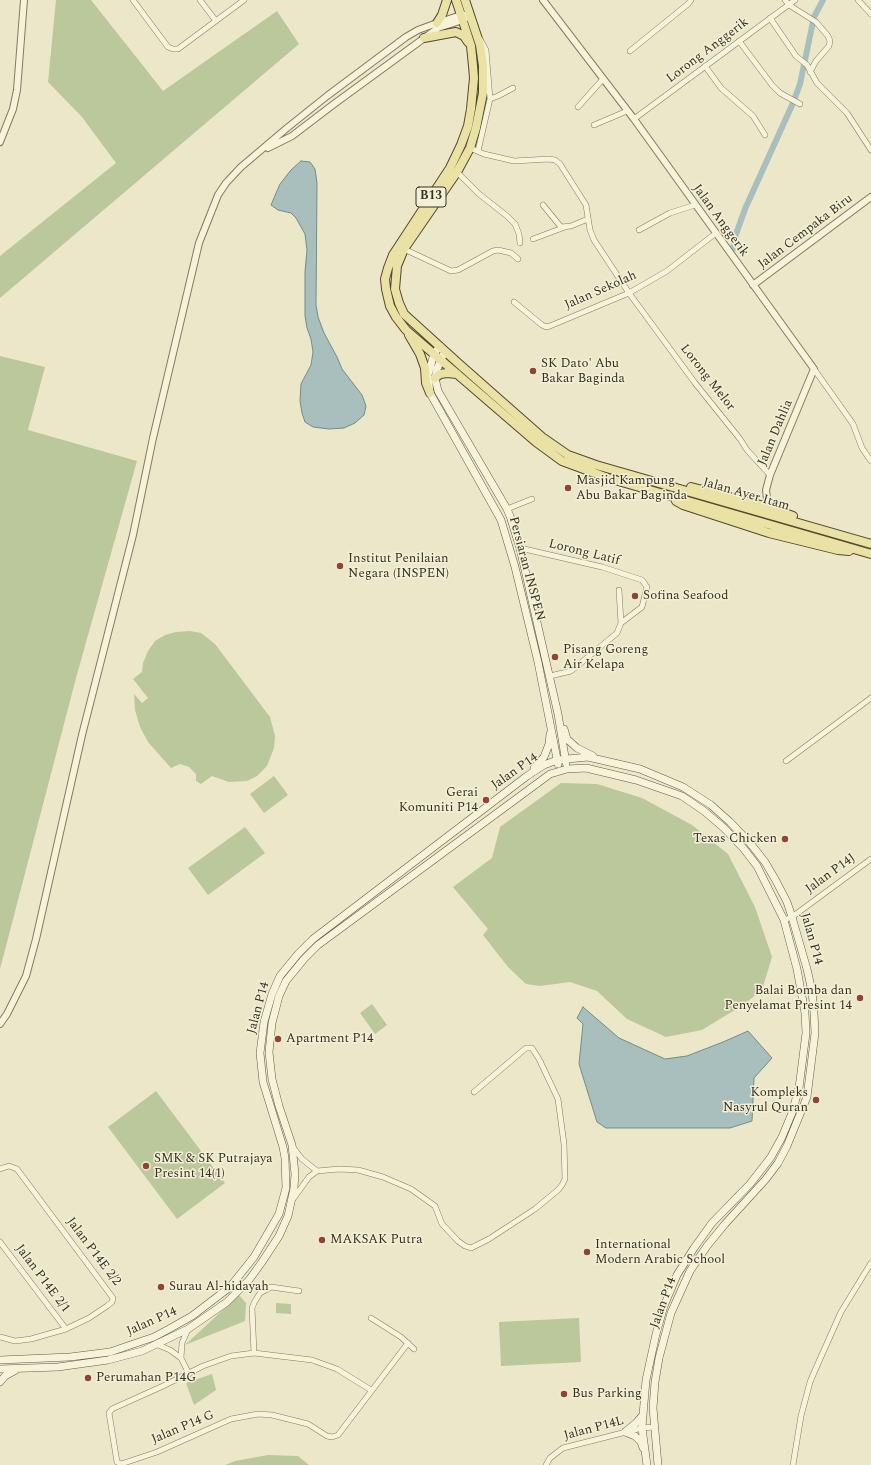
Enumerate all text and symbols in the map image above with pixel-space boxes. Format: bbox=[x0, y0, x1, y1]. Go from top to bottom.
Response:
street label: Lorong Anggerik bbox=[664, 15, 752, 87]
street label: Jalan Anggerik bbox=[688, 182, 752, 260]
road number: B13 bbox=[416, 187, 446, 207]
street label: Jalan Cempaka Biru bbox=[756, 191, 856, 273]
street label: Jalan Sekolah bbox=[563, 268, 639, 314]
street label: Lorong Melor bbox=[676, 342, 738, 414]
place label: SK Dato' Abu Bakar Baginda bbox=[541, 356, 625, 387]
marker: SK Dato' Abu Bakar Baginda bbox=[528, 366, 538, 376]
street label: Jalan Dahlia bbox=[755, 398, 797, 468]
place label: Masjid Kampung Abu Bakar Baginda bbox=[576, 473, 687, 504]
street label: Jalan Ayer Itam bbox=[701, 475, 791, 515]
marker: Masjid Kampung Abu Bakar Baginda bbox=[563, 483, 573, 493]
street label: Persiaran INSPEN bbox=[505, 515, 547, 623]
street label: Lorong Latif bbox=[547, 537, 621, 569]
place label: Institut Penilaian Negara (INSPEN) bbox=[348, 551, 449, 582]
marker: Institut Penilaian Negara (INSPEN) bbox=[335, 561, 345, 571]
place label: Sofina Seafood bbox=[643, 588, 728, 604]
marker: Sofina Seafood bbox=[630, 591, 640, 601]
place label: Pisang Goreng Air Kelapa bbox=[563, 642, 648, 673]
marker: Pisang Goreng Air Kelapa bbox=[550, 652, 560, 662]
street label: Jalan P14 bbox=[489, 750, 541, 794]
place label: Gerai Komuniti P14 bbox=[399, 785, 478, 816]
marker: Gerai Komuniti P14 bbox=[481, 795, 491, 805]
place label: Texas Chicken bbox=[693, 831, 777, 847]
marker: Texas Chicken bbox=[780, 834, 790, 844]
street label: Jalan P14J bbox=[803, 851, 859, 897]
street label: Jalan P14 bbox=[796, 911, 826, 967]
street label: Jalan P14 bbox=[245, 980, 273, 1036]
place label: Balai Bomba dan Penyelamat Presint 14 bbox=[724, 983, 852, 1014]
marker: Balai Bomba dan Penyelamat Presint 14 bbox=[855, 993, 865, 1003]
place label: Apartment P14 bbox=[286, 1031, 374, 1047]
marker: Apartment P14 bbox=[273, 1034, 283, 1044]
place label: Kompleks Nasyrul Quran bbox=[723, 1085, 808, 1116]
marker: Kompleks Nasyrul Quran bbox=[811, 1095, 821, 1105]
place label: SMK & SK Putrajaya Presint 14(1) bbox=[154, 1151, 273, 1182]
marker: SMK & SK Putrajaya Presint 14(1) bbox=[141, 1161, 151, 1171]
street label: Jalan P14E 2/2 bbox=[62, 1215, 124, 1289]
place label: MAKSAK Putra bbox=[330, 1232, 423, 1248]
marker: MAKSAK Putra bbox=[317, 1235, 327, 1245]
place label: International Modern Arabic School bbox=[595, 1237, 725, 1268]
street label: Jalan P14E 2/1 bbox=[11, 1242, 73, 1316]
marker: International Modern Arabic School bbox=[582, 1247, 592, 1257]
street label: Jalan P14 bbox=[648, 1275, 680, 1331]
place label: Surau Al-hidayah bbox=[169, 1279, 269, 1295]
marker: Surau Al-hidayah bbox=[156, 1282, 166, 1292]
street label: Jalan P14 bbox=[124, 1304, 180, 1340]
place label: Perumahan P14G bbox=[96, 1370, 196, 1386]
marker: Perumahan P14G bbox=[83, 1373, 93, 1383]
place label: Bus Parking bbox=[572, 1386, 642, 1402]
marker: Bus Parking bbox=[559, 1389, 569, 1399]
street label: Jalan P14 G bbox=[149, 1408, 217, 1448]
street label: Jalan P14L bbox=[562, 1414, 626, 1444]

